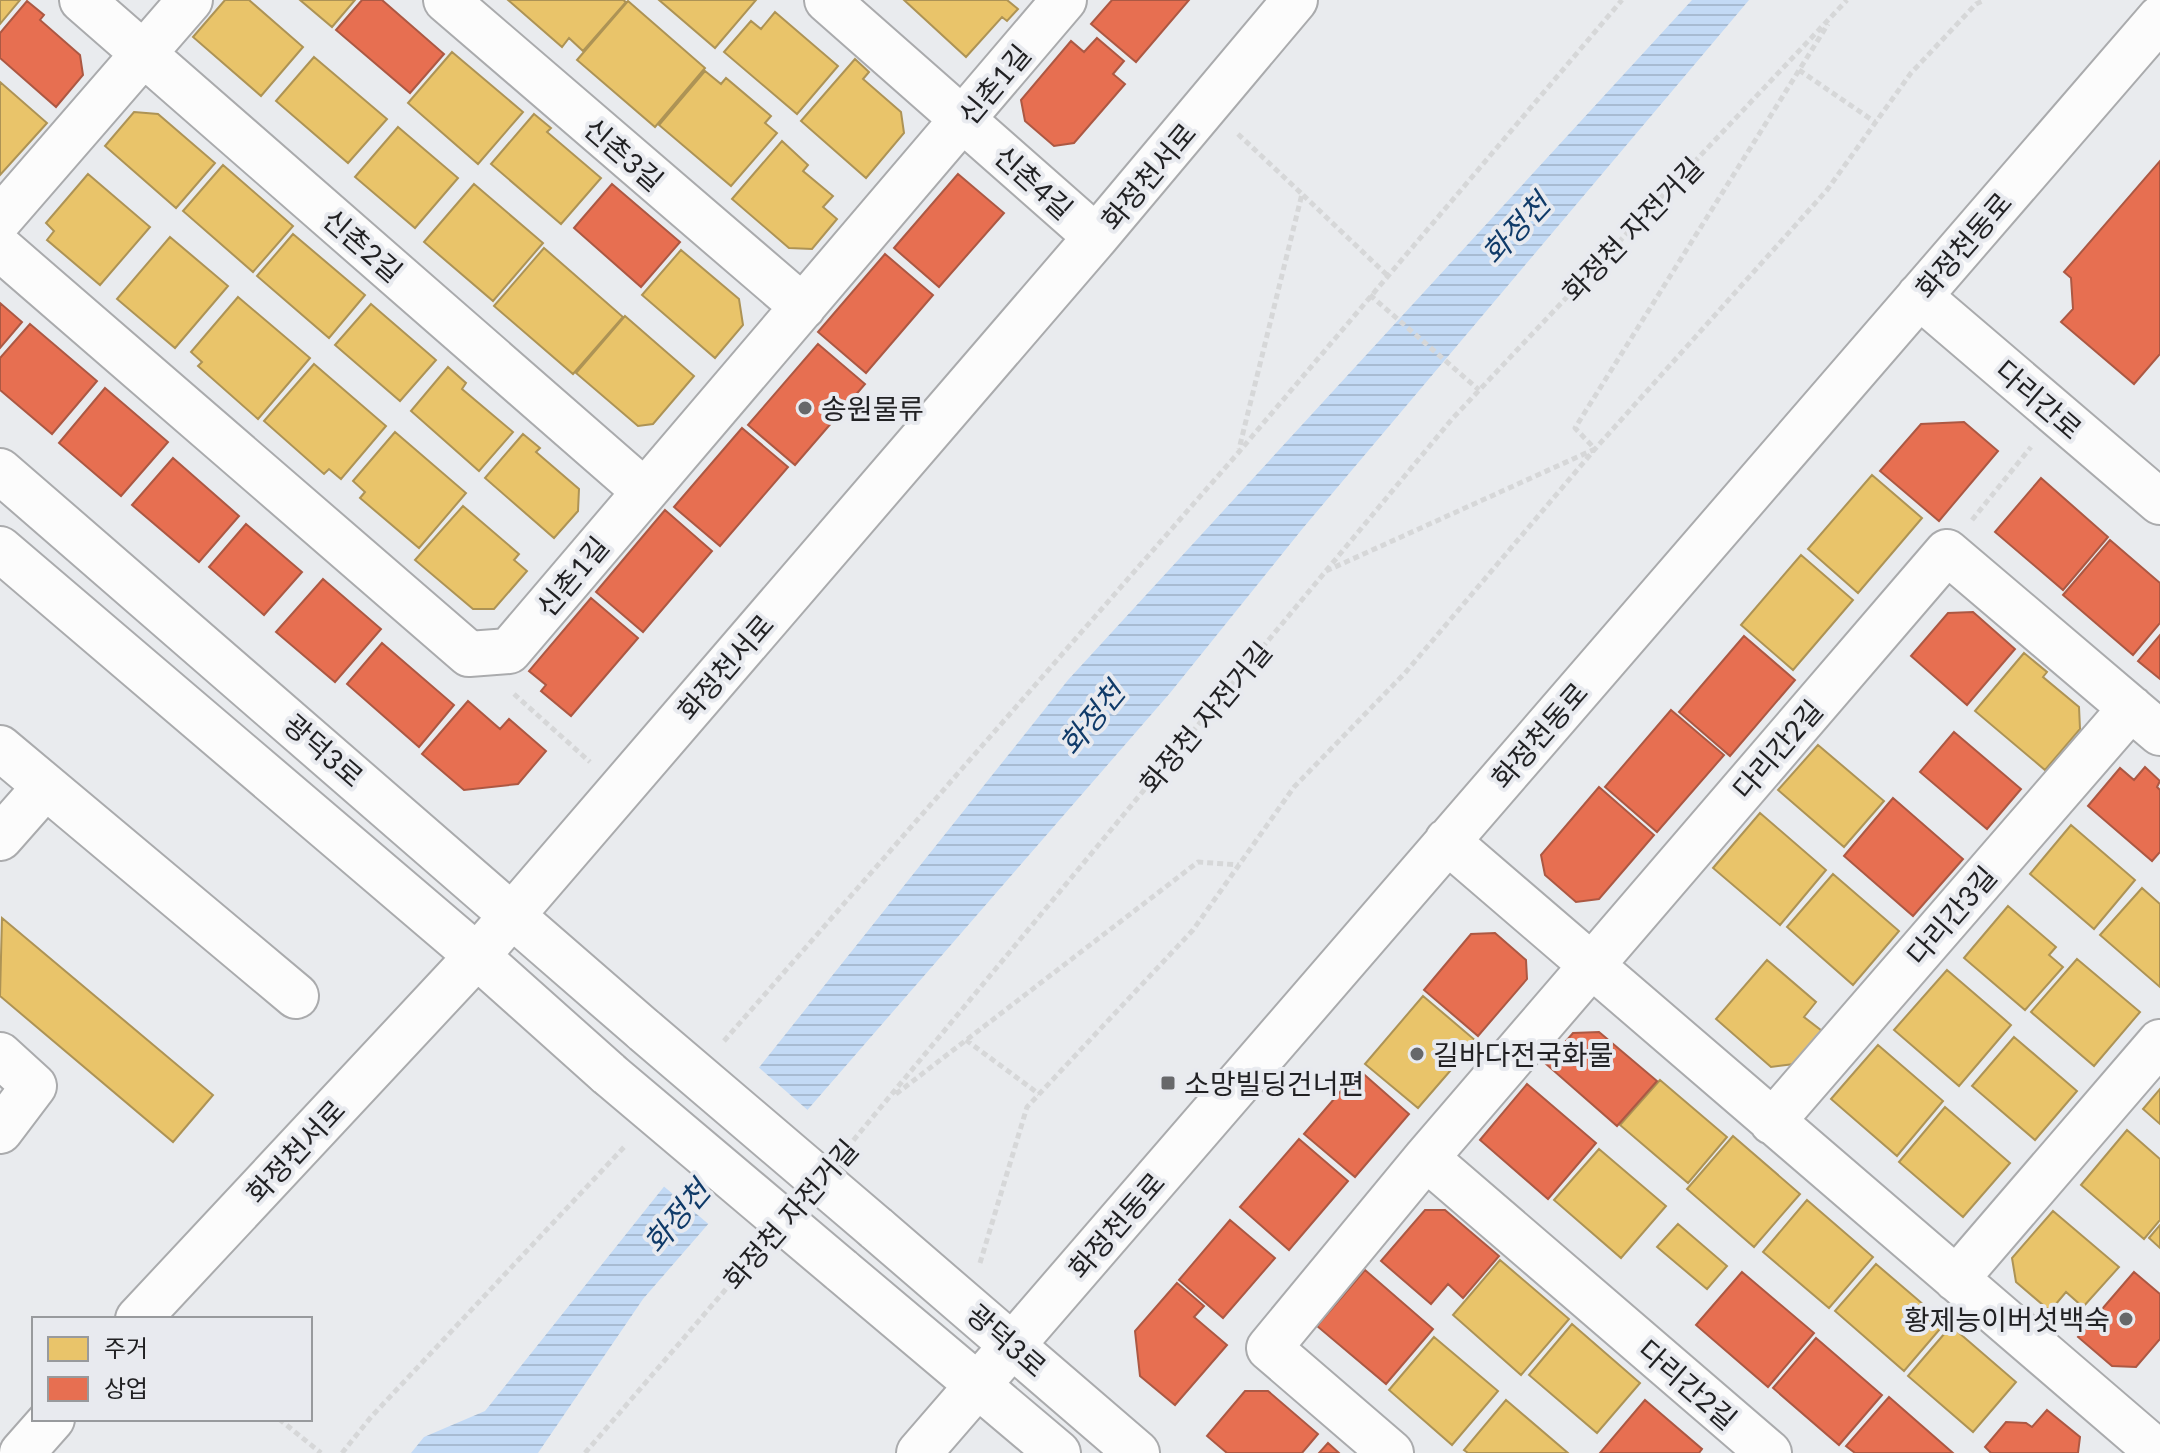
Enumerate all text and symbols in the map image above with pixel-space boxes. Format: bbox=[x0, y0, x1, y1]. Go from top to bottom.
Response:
street label: 신촌1길 bbox=[951, 37, 1037, 131]
street label: 신촌3길 bbox=[578, 110, 670, 198]
street label: 화정천서로 bbox=[1094, 116, 1202, 236]
street label: 신촌4길 bbox=[988, 138, 1080, 226]
street label: 화정천 자전거길 bbox=[1555, 150, 1709, 308]
water label: 화정천 bbox=[1474, 183, 1559, 271]
street label: 화정천동로 bbox=[1908, 185, 2018, 305]
street label: 신촌2길 bbox=[317, 201, 409, 289]
street label: 다리간로 bbox=[1989, 352, 2089, 446]
place label: 송원물류 bbox=[821, 391, 924, 425]
marker: 송원물류 bbox=[796, 399, 814, 417]
street label: 신촌1길 bbox=[529, 529, 615, 623]
street label: 화정천서로 bbox=[670, 607, 780, 727]
street label: 화정천 자전거길 bbox=[1132, 634, 1278, 800]
water label: 화정천 bbox=[1051, 672, 1133, 762]
street label: 화정천동로 bbox=[1484, 675, 1594, 795]
street label: 다리간2길 bbox=[1725, 693, 1829, 805]
street label: 광덕3로 bbox=[278, 706, 370, 794]
street label: 다리간3길 bbox=[1899, 859, 2003, 971]
place label: 길바다전국화물 bbox=[1433, 1037, 1613, 1071]
marker: 길바다전국화물 bbox=[1408, 1045, 1426, 1063]
place label: 소망빌딩건너편 bbox=[1184, 1066, 1364, 1100]
marker: 소망빌딩건너편 bbox=[1159, 1074, 1177, 1092]
street label: 화정천서로 bbox=[239, 1092, 351, 1210]
street label: 화정천 자전거길 bbox=[716, 1132, 864, 1296]
street label: 화정천동로 bbox=[1061, 1165, 1171, 1285]
water label: 화정천 bbox=[636, 1170, 719, 1259]
street label: 광덕3로 bbox=[961, 1296, 1053, 1384]
place label: 황제능이버섯백숙 bbox=[1904, 1302, 2110, 1336]
marker: 황제능이버섯백숙 bbox=[2117, 1310, 2135, 1328]
legend bbox=[32, 1317, 312, 1421]
street label: 다리간2길 bbox=[1632, 1332, 1744, 1436]
text: 주거 bbox=[104, 1333, 148, 1362]
text: 상업 bbox=[104, 1373, 148, 1402]

